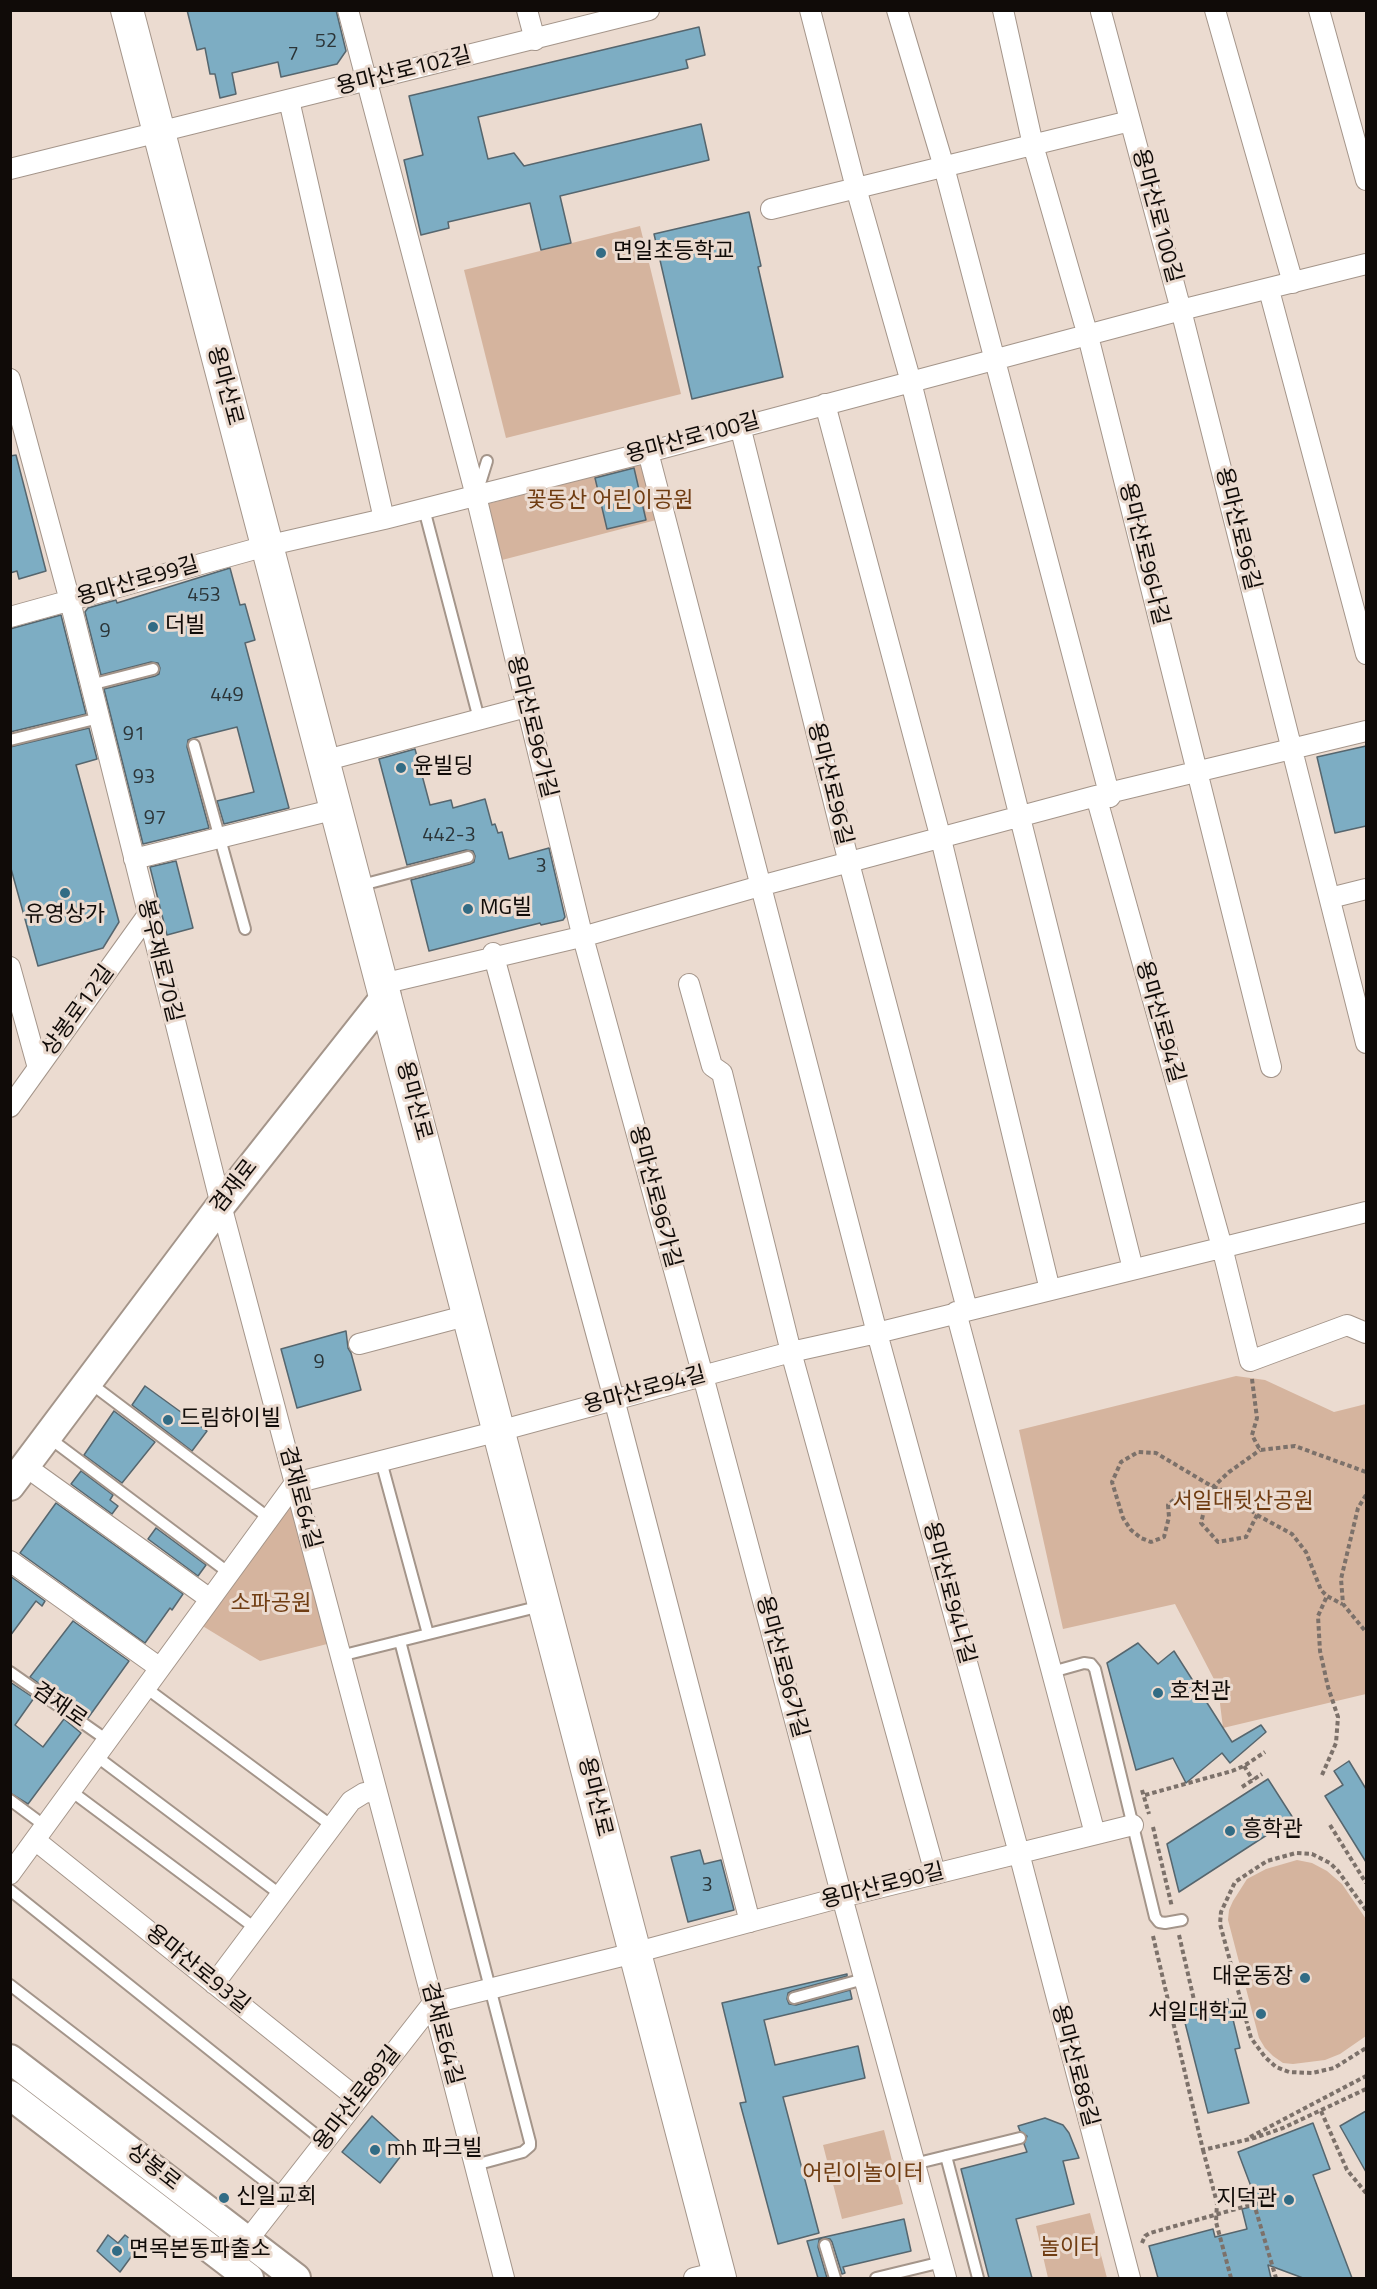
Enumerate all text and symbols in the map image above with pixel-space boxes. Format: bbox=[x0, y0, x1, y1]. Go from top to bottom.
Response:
house number: 52 bbox=[315, 30, 337, 54]
street label: 용마산로102길 bbox=[334, 42, 474, 102]
house number: 7 bbox=[287, 43, 299, 67]
street label: 용마산로100길 bbox=[1125, 146, 1187, 286]
place label: 면일초등학교 bbox=[613, 240, 734, 266]
marker: 면일초등학교 bbox=[594, 246, 608, 260]
street label: 용마산로 bbox=[201, 343, 247, 429]
street label: 용마산로100길 bbox=[623, 408, 763, 470]
street label: 용마산로96길 bbox=[1209, 465, 1265, 593]
street label: 용마산로96나길 bbox=[1113, 480, 1173, 628]
park label: 꽃동산 어린이공원 bbox=[527, 489, 693, 515]
street label: 용마산로99길 bbox=[74, 552, 202, 612]
house number: 453 bbox=[187, 584, 221, 608]
place label: 더빌 bbox=[165, 614, 205, 640]
house number: 9 bbox=[99, 620, 111, 644]
marker: 더빌 bbox=[146, 620, 160, 634]
street label: 용마산로96가길 bbox=[501, 653, 561, 801]
house number: 449 bbox=[210, 684, 244, 708]
street label: 용마산로96길 bbox=[801, 720, 857, 848]
house number: 91 bbox=[123, 723, 145, 747]
place label: 윤빌딩 bbox=[413, 755, 474, 781]
marker: 윤빌딩 bbox=[394, 761, 408, 775]
house number: 93 bbox=[133, 766, 155, 790]
house number: 97 bbox=[144, 807, 166, 831]
house number: 442-3 bbox=[422, 824, 476, 848]
house number: 3 bbox=[535, 855, 547, 879]
marker: 유영상가 bbox=[58, 886, 72, 900]
place label: MG빌 bbox=[480, 896, 532, 922]
street label: 봉우재로70길 bbox=[131, 897, 187, 1025]
marker: MG빌 bbox=[461, 902, 475, 916]
place label: 유영상가 bbox=[25, 903, 105, 929]
street label: 용마산로94길 bbox=[1129, 958, 1189, 1086]
street label: 상봉로12길 bbox=[37, 961, 121, 1061]
street label: 용마산로 bbox=[390, 1058, 436, 1144]
street label: 용마산로96가길 bbox=[622, 1123, 686, 1271]
street label: 겸재로 bbox=[206, 1155, 264, 1219]
house number: 9 bbox=[313, 1351, 325, 1375]
street label: 용마산로94길 bbox=[581, 1362, 709, 1420]
place label: 드림하이빌 bbox=[180, 1407, 281, 1433]
marker: 드림하이빌 bbox=[161, 1413, 175, 1427]
street label: 겸재로64길 bbox=[273, 1444, 325, 1552]
park label: 서일대뒷산공원 bbox=[1172, 1490, 1314, 1516]
street label: 용마산로94나길 bbox=[916, 1519, 980, 1667]
park label: 소파공원 bbox=[231, 1592, 311, 1618]
street label: 용마산로96가길 bbox=[749, 1593, 813, 1741]
street label: 겸재로 bbox=[27, 1678, 91, 1734]
place label: 호천관 bbox=[1170, 1680, 1231, 1706]
marker: 호천관 bbox=[1151, 1686, 1165, 1700]
street label: 용마산로 bbox=[571, 1755, 617, 1839]
place label: 흥학관 bbox=[1242, 1818, 1303, 1844]
marker: 흥학관 bbox=[1223, 1824, 1237, 1838]
street label: 용마산로90길 bbox=[819, 1859, 947, 1915]
house number: 3 bbox=[701, 1874, 713, 1898]
street label: 용마산로93길 bbox=[140, 1920, 254, 2020]
place label: 대운동장 bbox=[1212, 1965, 1293, 1991]
marker: 대운동장 bbox=[1298, 1971, 1312, 1985]
street label: 겸재로64길 bbox=[415, 1980, 467, 2088]
place label: 서일대학교 bbox=[1148, 2001, 1249, 2027]
street label: 용마산로86길 bbox=[1045, 2002, 1103, 2130]
marker: 서일대학교 bbox=[1254, 2007, 1268, 2021]
street label: 용마산로89길 bbox=[309, 2041, 407, 2157]
place label: mh 파크빌 bbox=[387, 2137, 483, 2163]
street label: 상봉로 bbox=[121, 2139, 185, 2197]
marker: mh 파크빌 bbox=[368, 2143, 382, 2157]
park label: 어린이놀이터 bbox=[802, 2162, 924, 2188]
place label: 신일교회 bbox=[236, 2185, 317, 2211]
place label: 지덕관 bbox=[1216, 2187, 1277, 2213]
marker: 신일교회 bbox=[217, 2191, 231, 2205]
marker: 지덕관 bbox=[1282, 2193, 1296, 2207]
park label: 놀이터 bbox=[1040, 2236, 1100, 2262]
place label: 면목본동파출소 bbox=[129, 2238, 271, 2264]
marker: 면목본동파출소 bbox=[110, 2244, 124, 2258]

